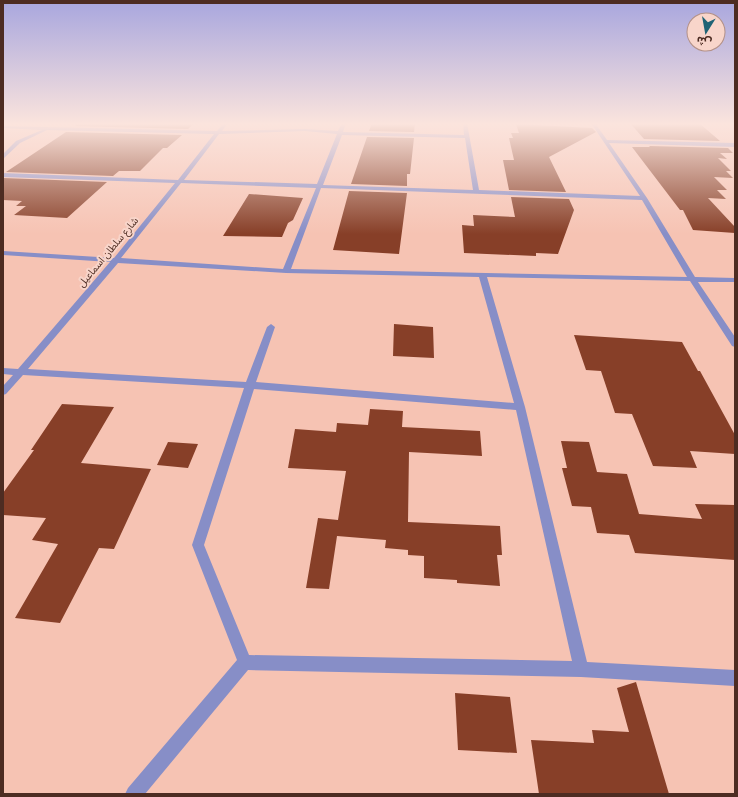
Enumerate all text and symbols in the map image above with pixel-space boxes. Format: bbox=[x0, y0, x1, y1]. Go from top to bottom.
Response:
north arrow bbox=[686, 12, 726, 52]
text: ش bbox=[695, 34, 713, 50]
street label: شارع سلطان اسماعيل bbox=[75, 214, 142, 290]

